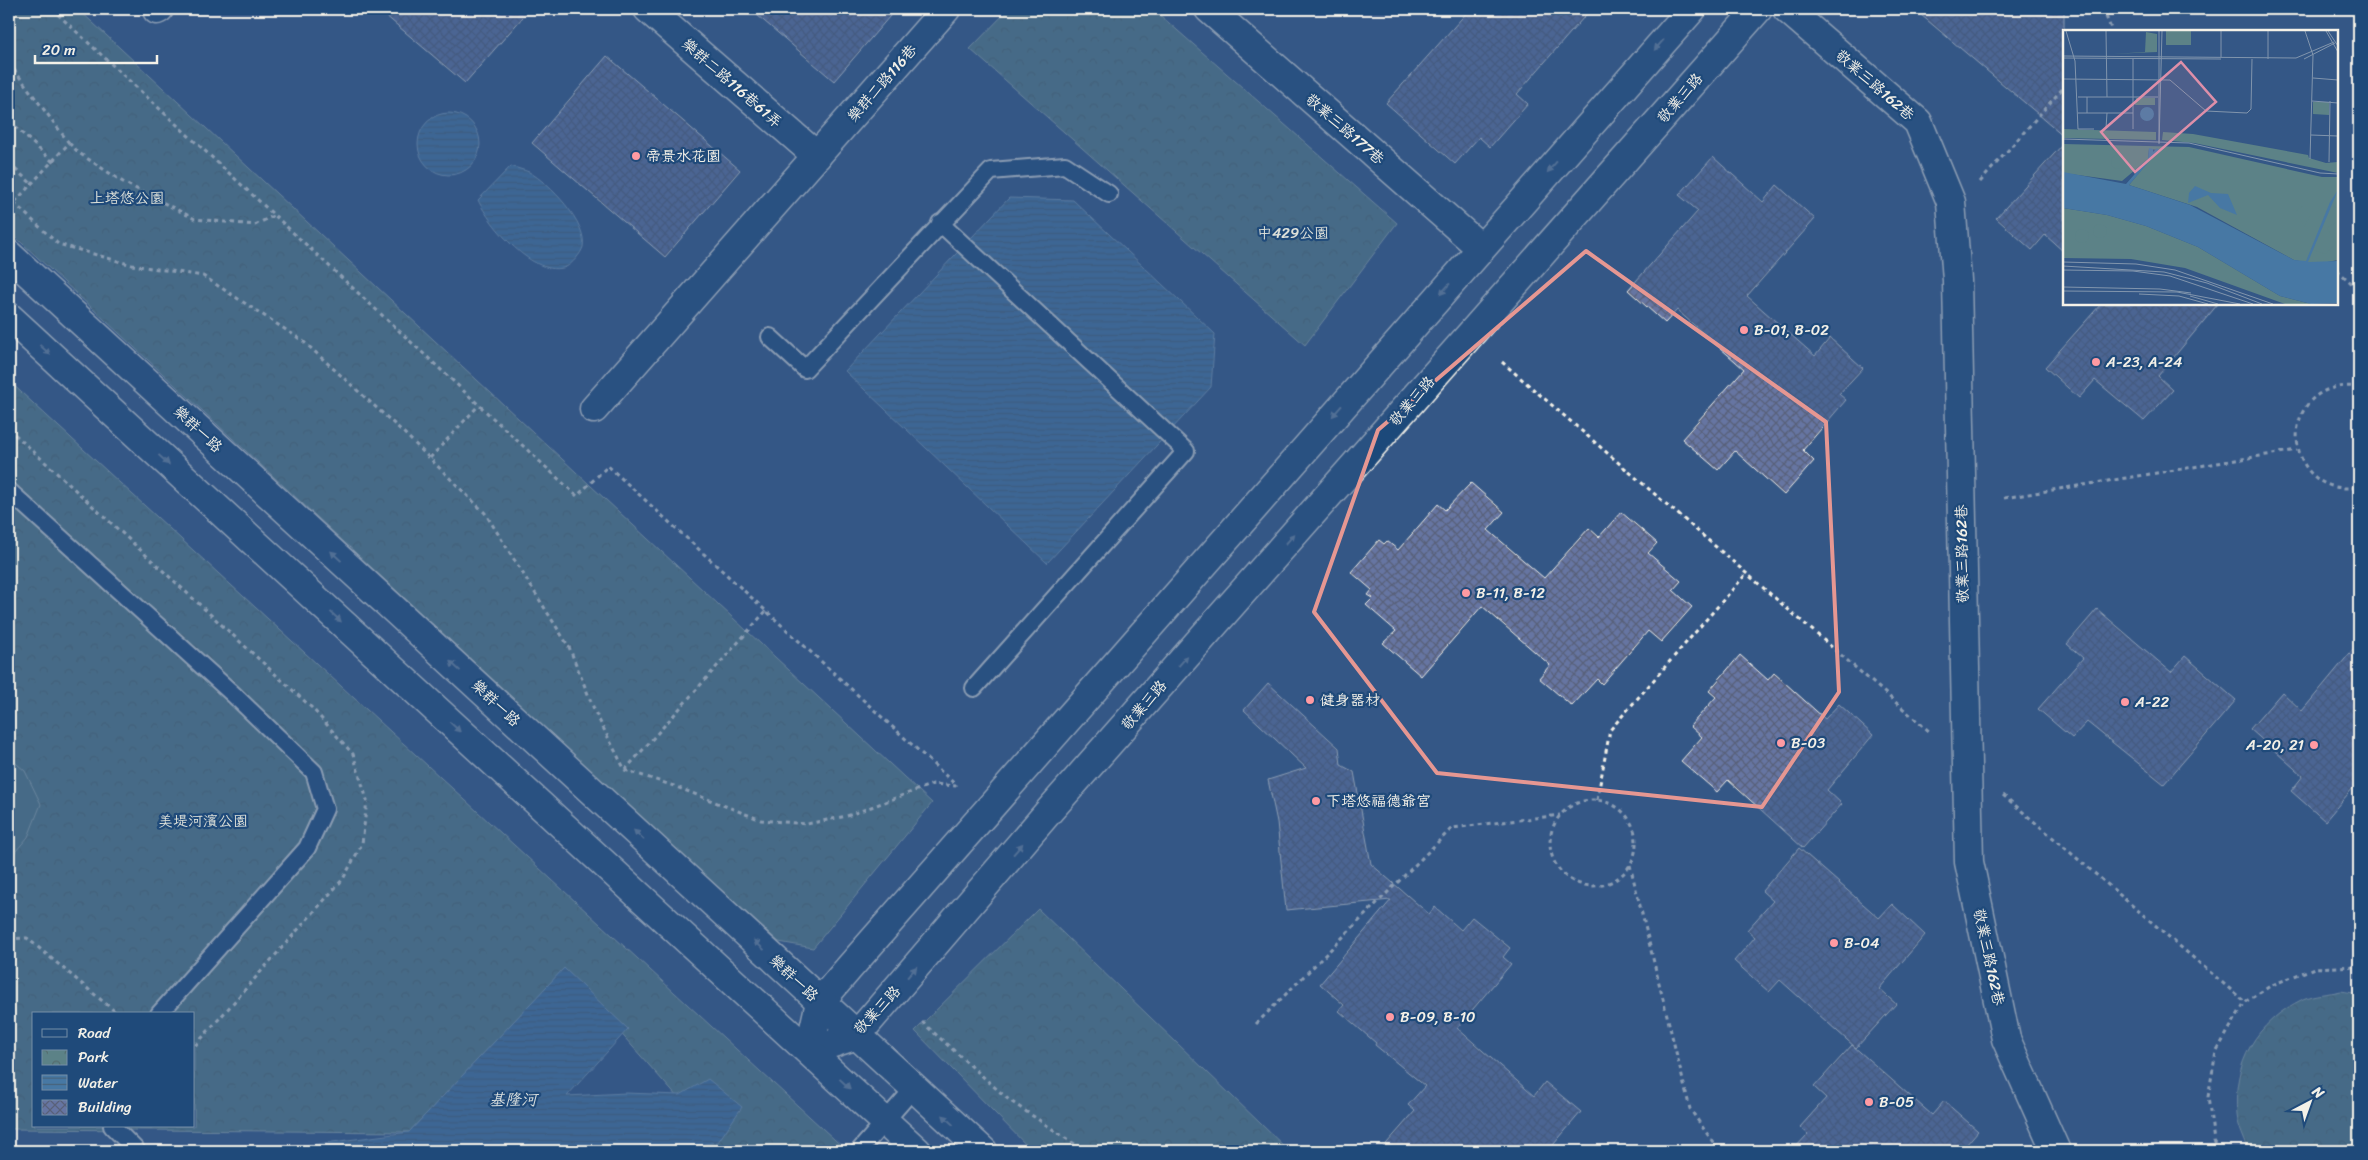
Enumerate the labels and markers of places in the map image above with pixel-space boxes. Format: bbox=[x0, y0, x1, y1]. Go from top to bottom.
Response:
place label: 帝景水花園 bbox=[646, 143, 721, 169]
marker: 帝景水花園 bbox=[630, 150, 642, 162]
place label: B-01, B-02 bbox=[1754, 317, 1829, 343]
marker: B-01, B-02 bbox=[1738, 324, 1750, 336]
place label: A-23, A-24 bbox=[2105, 349, 2182, 375]
marker: A-23, A-24 bbox=[2090, 356, 2102, 368]
place label: B-11, B-12 bbox=[1476, 580, 1545, 606]
marker: B-11, B-12 bbox=[1460, 587, 1472, 599]
place label: 健身器材 bbox=[1320, 687, 1380, 713]
place label: A-22 bbox=[2134, 689, 2169, 715]
marker: 健身器材 bbox=[1304, 694, 1316, 706]
marker: A-22 bbox=[2119, 696, 2131, 708]
place label: B-03 bbox=[1791, 730, 1825, 756]
place label: A-20, 21 bbox=[2245, 732, 2304, 758]
marker: B-03 bbox=[1775, 737, 1787, 749]
marker: A-20, 21 bbox=[2308, 739, 2320, 751]
place label: 下塔悠福德爺宮 bbox=[1326, 788, 1431, 814]
marker: 下塔悠福德爺宮 bbox=[1310, 795, 1322, 807]
place label: B-04 bbox=[1844, 930, 1879, 956]
marker: B-04 bbox=[1828, 937, 1840, 949]
place label: B-09, B-10 bbox=[1400, 1004, 1476, 1030]
marker: B-09, B-10 bbox=[1384, 1011, 1396, 1023]
place label: B-05 bbox=[1879, 1089, 1914, 1115]
marker: B-05 bbox=[1863, 1096, 1875, 1108]

